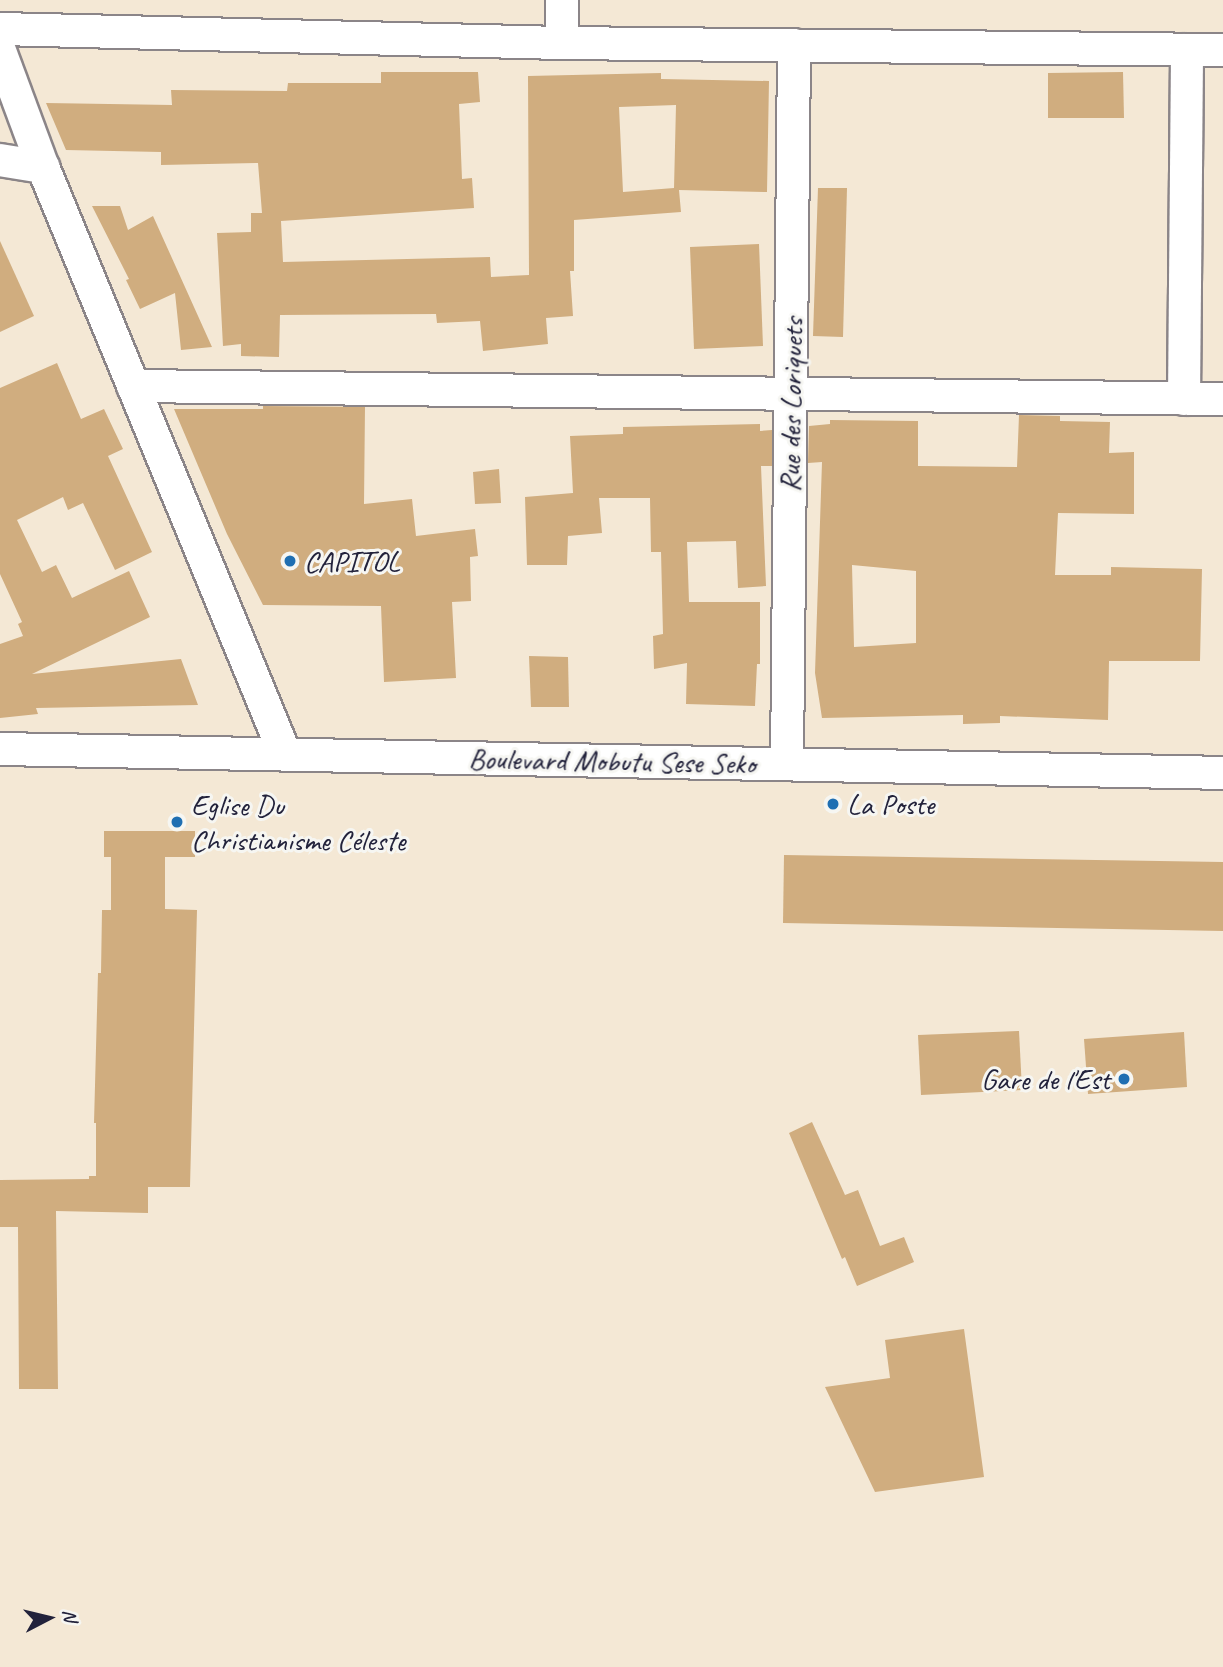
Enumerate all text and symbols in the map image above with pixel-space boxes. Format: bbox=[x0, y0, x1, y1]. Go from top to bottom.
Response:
street label: Rue des Loriquets bbox=[771, 317, 811, 493]
place label: CAPITOL bbox=[304, 543, 400, 579]
marker: CAPITOL bbox=[282, 553, 298, 569]
street label: Boulevard Mobutu Sese Seko bbox=[469, 741, 755, 781]
place label: La Poste bbox=[847, 786, 934, 822]
place label: Eglise Du Christianisme Céleste bbox=[191, 787, 405, 858]
marker: La Poste bbox=[825, 796, 841, 812]
marker: Eglise Du Christianisme Céleste bbox=[169, 814, 185, 830]
place label: Gare de l'Est bbox=[981, 1061, 1110, 1097]
marker: Gare de l'Est bbox=[1116, 1071, 1132, 1087]
north arrow bbox=[14, 1583, 84, 1653]
text: N bbox=[57, 1608, 82, 1623]

